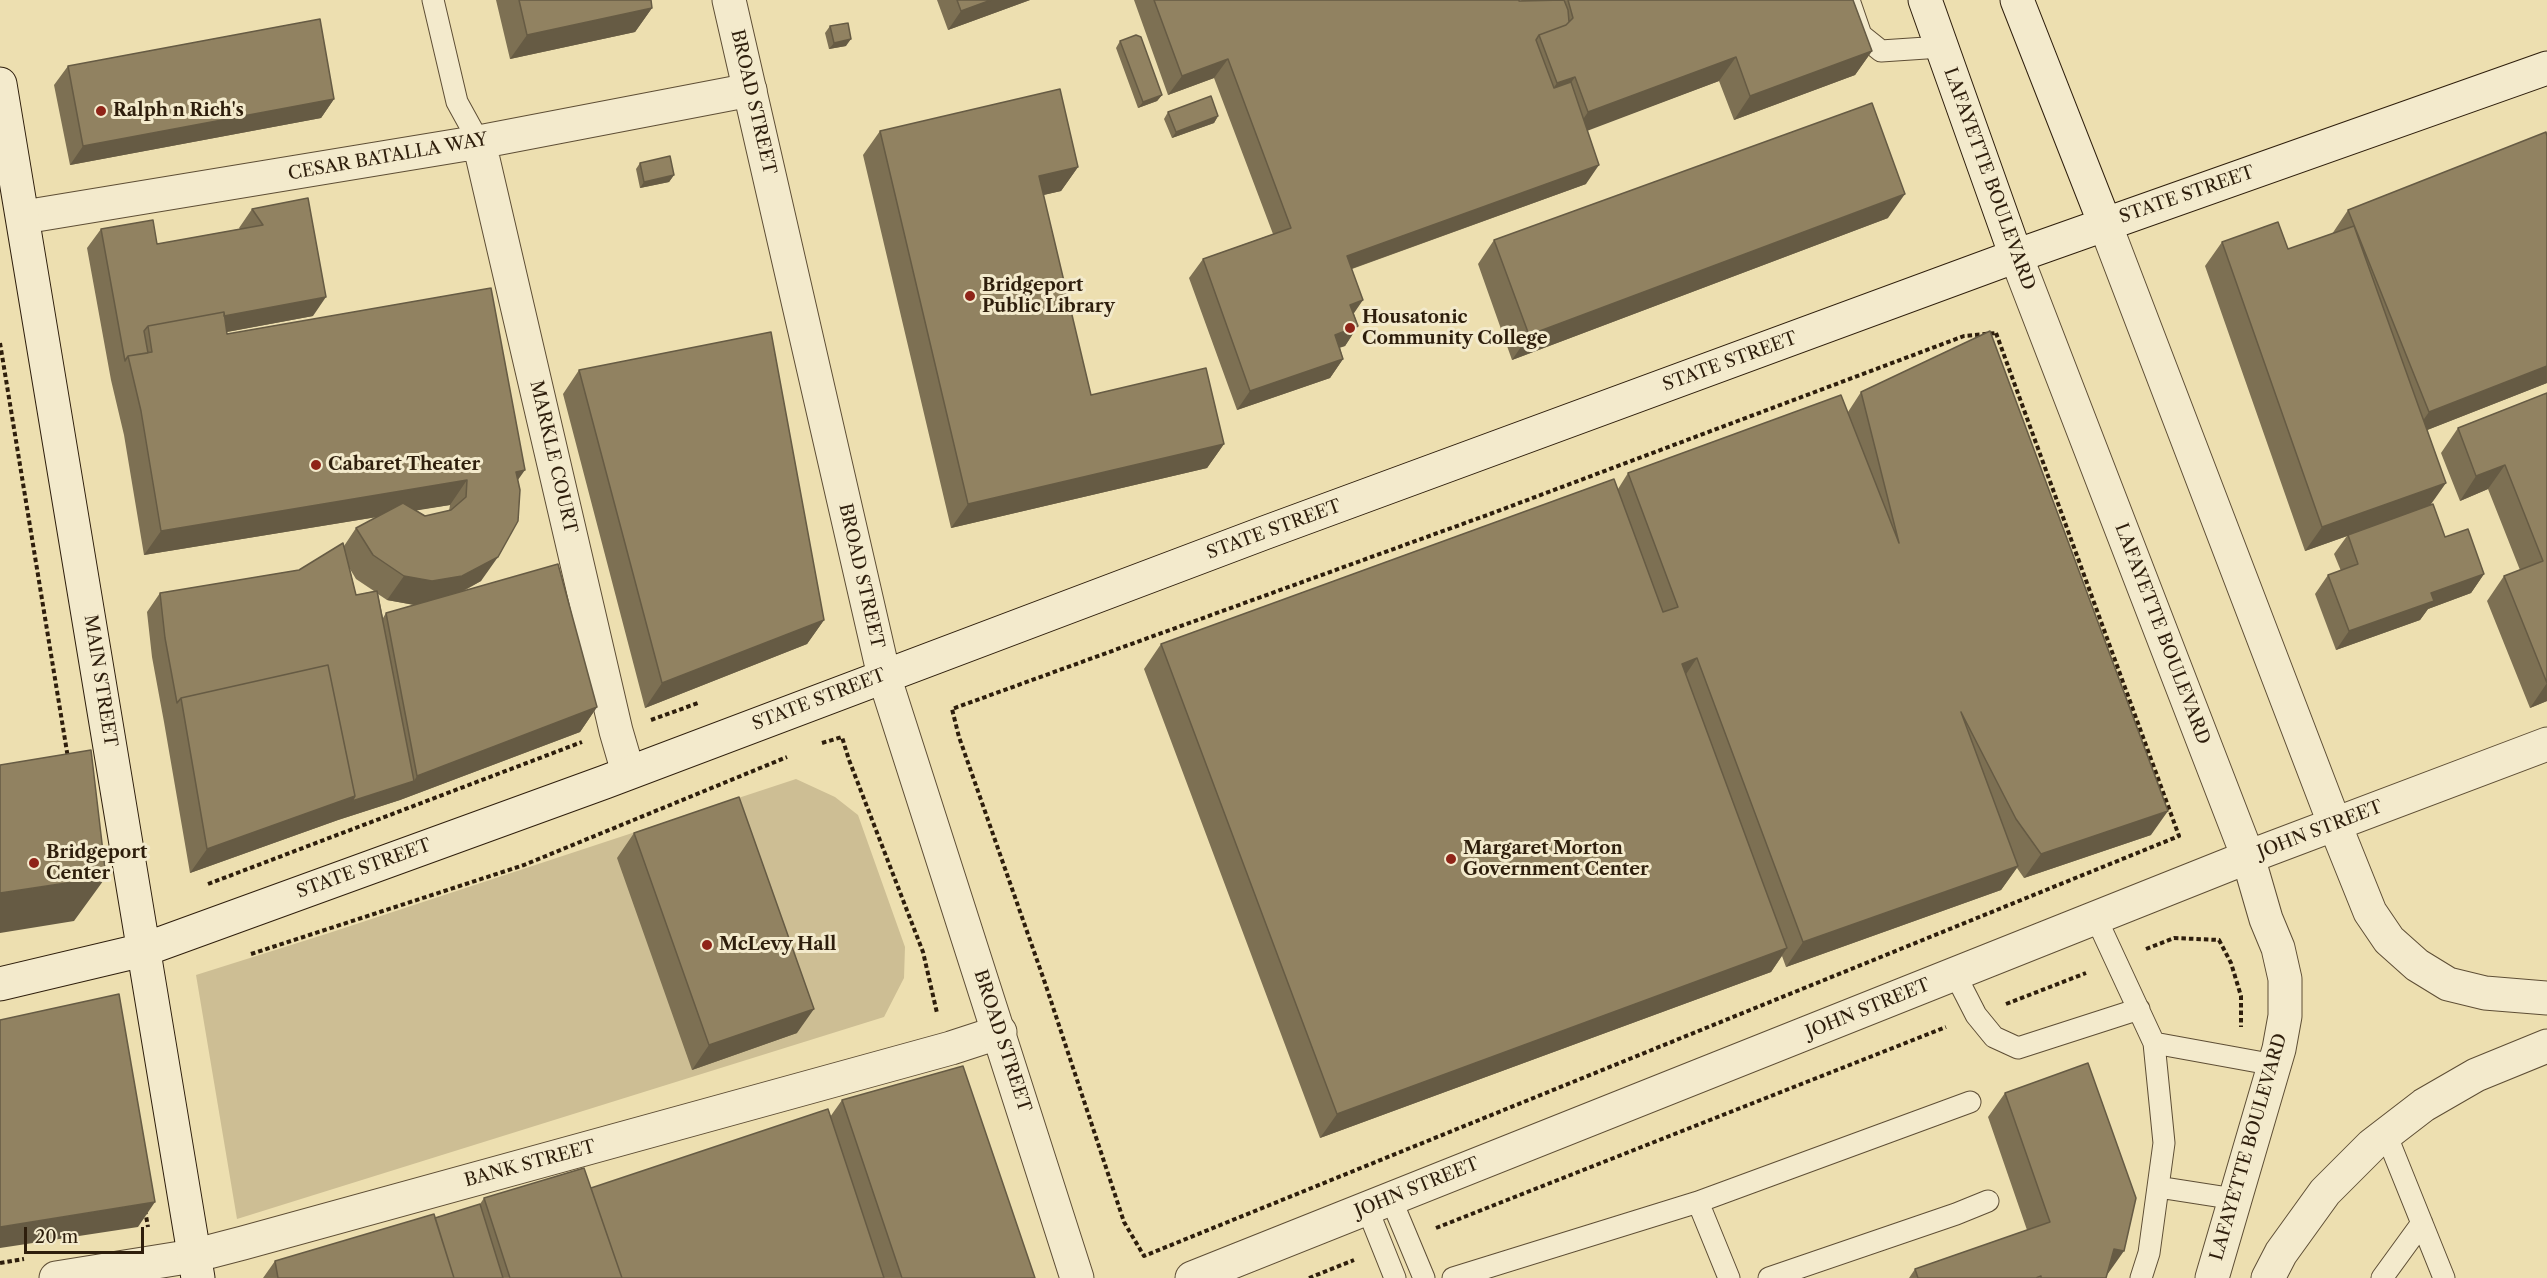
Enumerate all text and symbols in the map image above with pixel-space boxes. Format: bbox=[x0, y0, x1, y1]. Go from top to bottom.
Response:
street label: BROAD STREET bbox=[726, 27, 780, 177]
street label: LAFAYETTE BOULEVARD bbox=[1939, 65, 2039, 293]
place label: Ralph n Rich's bbox=[113, 100, 244, 122]
marker: Ralph n Rich's bbox=[94, 104, 108, 118]
street label: CESAR BATALLA WAY bbox=[286, 129, 490, 185]
street label: STATE STREET bbox=[2117, 162, 2257, 228]
place label: Bridgeport Public Library bbox=[982, 275, 1115, 318]
marker: Bridgeport Public Library bbox=[963, 289, 977, 303]
place label: Housatonic Community College bbox=[1362, 307, 1548, 350]
marker: Housatonic Community College bbox=[1343, 321, 1357, 335]
street label: STATE STREET bbox=[1660, 328, 1800, 396]
street label: MARKLE COURT bbox=[525, 378, 581, 536]
place label: Cabaret Theater bbox=[328, 454, 480, 476]
marker: Cabaret Theater bbox=[309, 458, 323, 472]
street label: STATE STREET bbox=[1204, 496, 1344, 564]
street label: BROAD STREET bbox=[834, 501, 888, 651]
street label: LAFAYETTE BOULEVARD bbox=[2110, 520, 2214, 748]
street label: MAIN STREET bbox=[79, 613, 121, 749]
street label: STATE STREET bbox=[749, 665, 889, 735]
street label: JOHN STREET bbox=[2255, 796, 2385, 864]
street label: STATE STREET bbox=[294, 835, 434, 903]
place label: Margaret Morton Government Center bbox=[1463, 838, 1649, 880]
place label: Bridgeport Center bbox=[46, 842, 147, 884]
marker: Margaret Morton Government Center bbox=[1444, 852, 1458, 866]
marker: Bridgeport Center bbox=[27, 856, 41, 870]
place label: McLevy Hall bbox=[719, 934, 836, 956]
marker: McLevy Hall bbox=[700, 938, 714, 952]
street label: BROAD STREET bbox=[969, 967, 1035, 1115]
street label: JOHN STREET bbox=[1803, 974, 1933, 1044]
street label: LAFAYETTE BOULEVARD bbox=[2206, 1031, 2292, 1263]
street label: BANK STREET bbox=[462, 1136, 598, 1192]
street label: JOHN STREET bbox=[1352, 1153, 1482, 1223]
scale bar bbox=[27, 1215, 147, 1253]
text: 20 m bbox=[35, 1226, 78, 1248]

